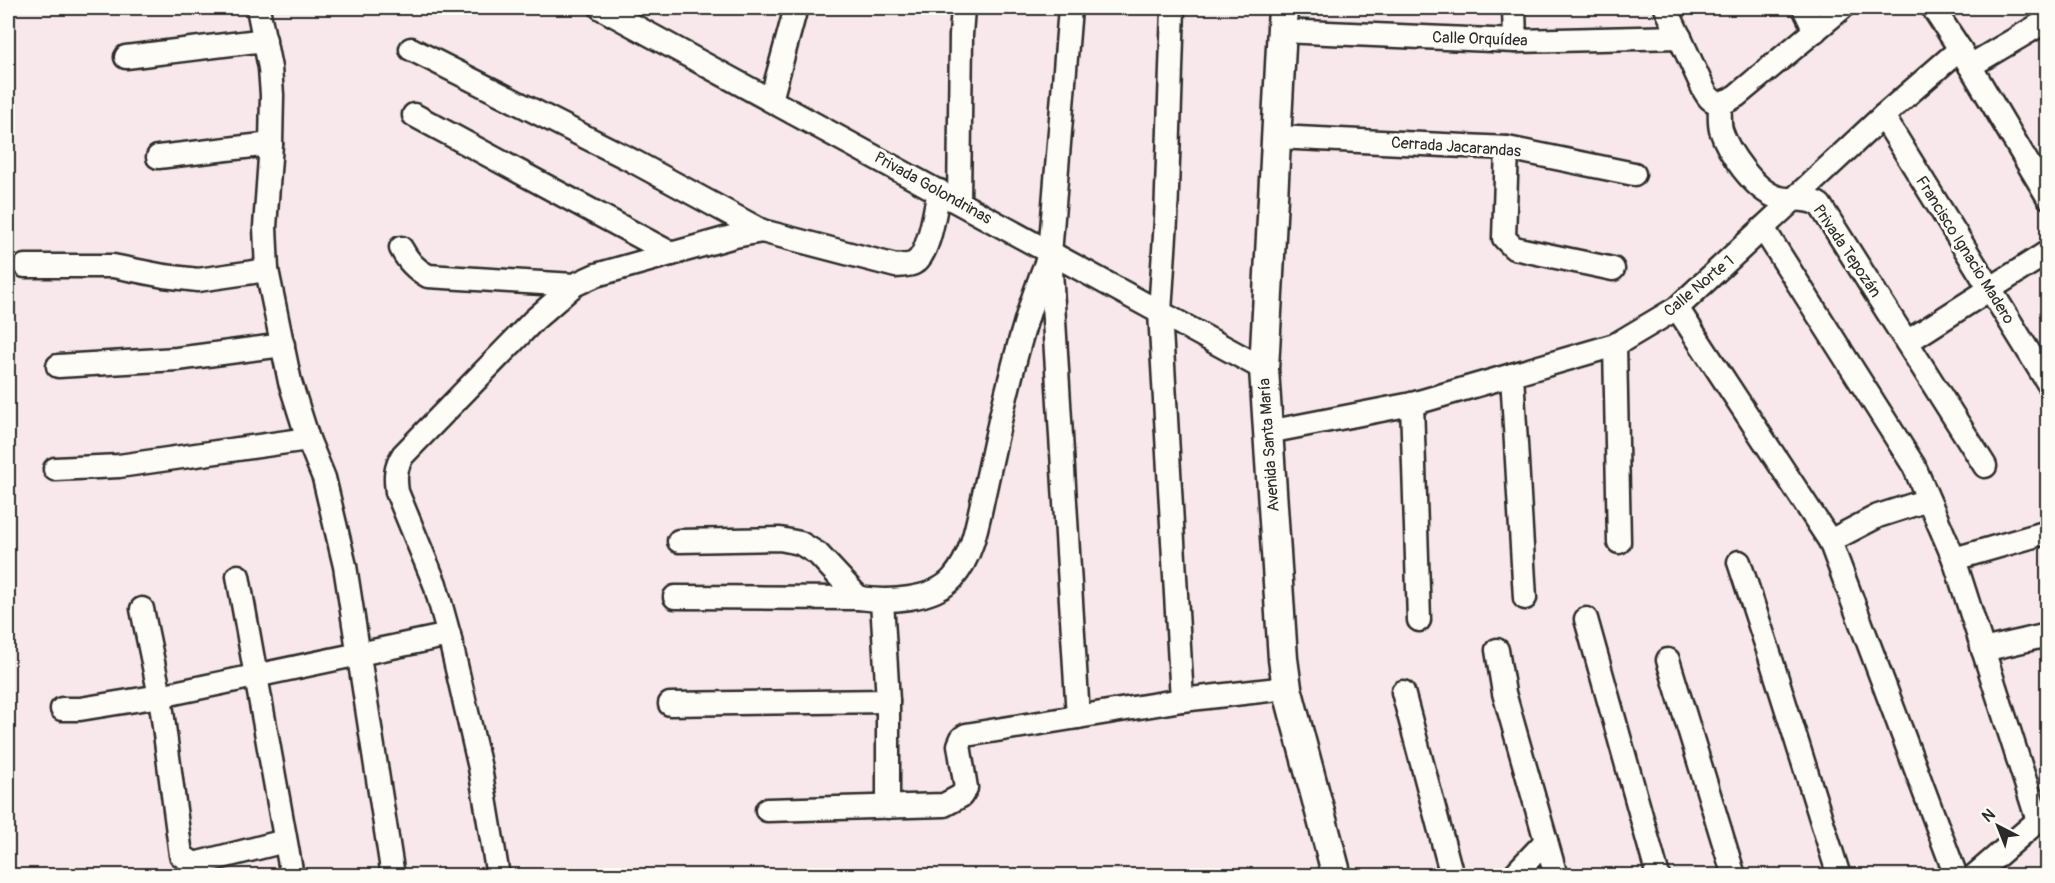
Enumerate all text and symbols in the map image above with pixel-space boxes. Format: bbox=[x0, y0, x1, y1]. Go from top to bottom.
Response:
street label: Calle Orquídea bbox=[1432, 27, 1528, 51]
street label: Cerrada Jacarandas bbox=[1390, 132, 1522, 162]
street label: Privada Golondrinas bbox=[871, 147, 995, 229]
street label: Francisco Ignacio Madero bbox=[1911, 172, 2019, 328]
street label: Privada Tepozán bbox=[1809, 201, 1885, 301]
street label: Calle Norte 1 bbox=[1660, 251, 1738, 321]
street label: Avenida Santa María bbox=[1254, 377, 1284, 513]
north arrow bbox=[1968, 796, 2028, 856]
text: N bbox=[1978, 804, 1999, 827]

